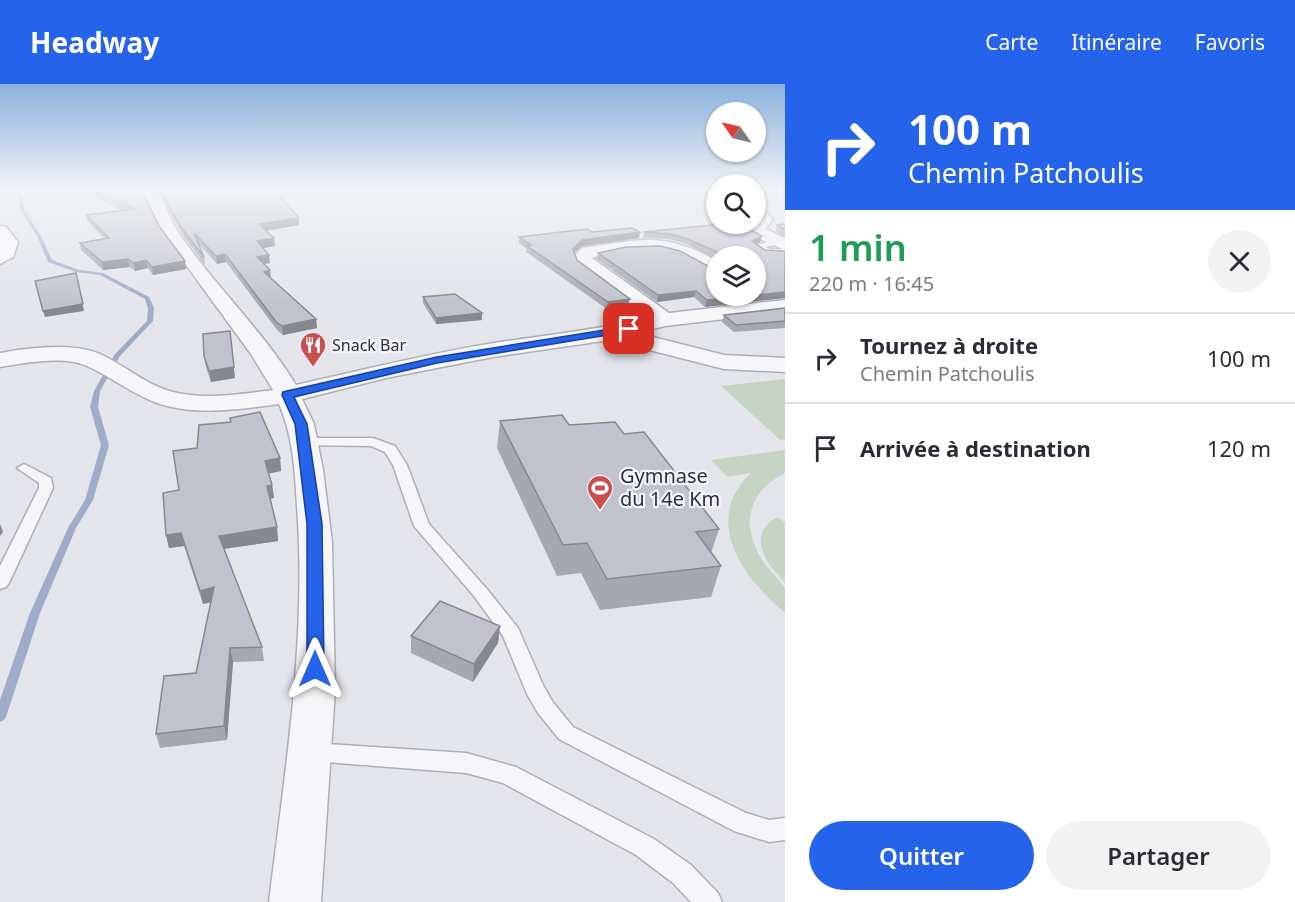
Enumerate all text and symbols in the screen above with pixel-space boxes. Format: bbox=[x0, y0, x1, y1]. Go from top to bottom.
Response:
text: Headway bbox=[30, 23, 159, 61]
text: Carte bbox=[985, 28, 1038, 56]
text: Itinéraire bbox=[1071, 28, 1162, 56]
text: Favoris bbox=[1195, 28, 1265, 56]
text: 100 m bbox=[908, 100, 1032, 157]
north arrow bbox=[706, 102, 766, 162]
map controls bbox=[706, 102, 766, 306]
icon: right bbox=[809, 108, 887, 186]
text: Chemin Patchoulis bbox=[908, 154, 1144, 191]
button: search bbox=[706, 174, 766, 234]
text: 1 min bbox=[809, 223, 907, 272]
button: close bbox=[1208, 230, 1271, 293]
button: layers bbox=[706, 246, 766, 306]
text: 220 m · 16:45 bbox=[809, 270, 934, 297]
pin bbox=[603, 303, 654, 354]
icon: arrive bbox=[612, 312, 645, 345]
restaurant icon: Snack Bar bbox=[298, 330, 328, 368]
text: Tournez à droite bbox=[860, 330, 1038, 360]
place label: Snack Bar bbox=[332, 334, 406, 356]
icon: right bbox=[809, 342, 842, 375]
text: 100 m bbox=[1207, 343, 1271, 373]
text: Chemin Patchoulis bbox=[860, 360, 1035, 387]
icon: arrive bbox=[809, 432, 842, 465]
text: Arrivée à destination bbox=[860, 433, 1091, 463]
text: 120 m bbox=[1207, 433, 1271, 463]
place label: Gymnase du 14e Km bbox=[620, 462, 720, 512]
sports icon: Gymnase du 14e Km bbox=[585, 473, 615, 511]
position arrow bbox=[283, 637, 347, 701]
button: Quitter bbox=[809, 821, 1034, 890]
button: Partager bbox=[1046, 821, 1271, 890]

